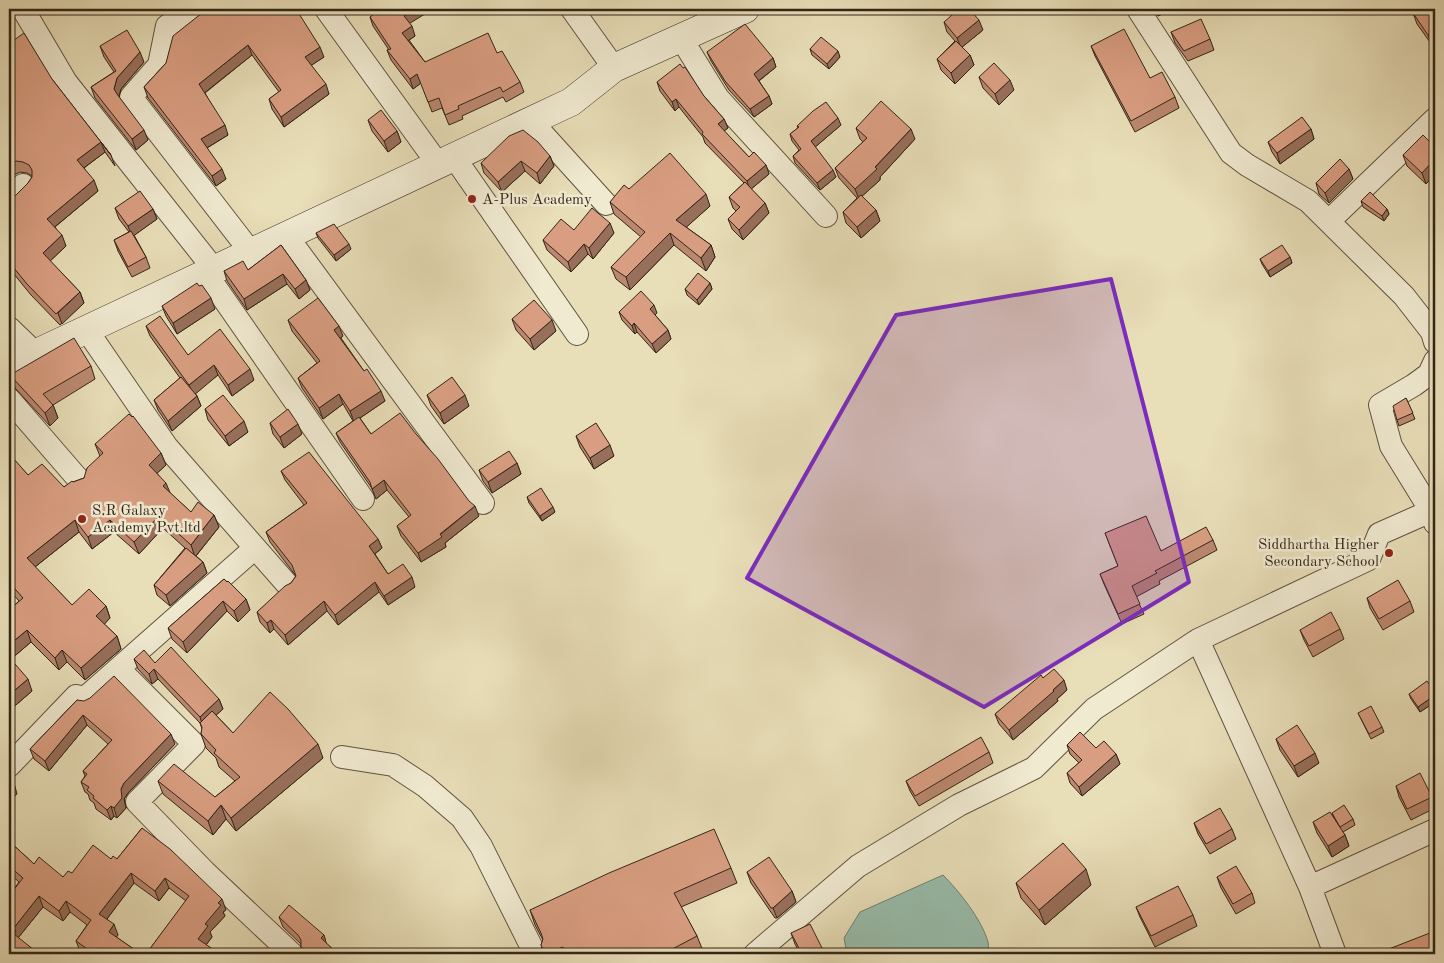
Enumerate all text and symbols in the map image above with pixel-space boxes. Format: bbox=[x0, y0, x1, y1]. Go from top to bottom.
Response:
marker: A-Plus Academy bbox=[466, 193, 478, 205]
place label: A-Plus Academy bbox=[482, 193, 592, 208]
place label: S.R Galaxy Academy Pvt.ltd bbox=[92, 504, 201, 536]
marker: S.R Galaxy Academy Pvt.ltd bbox=[76, 513, 88, 525]
place label: Siddhartha Higher Secondary School bbox=[1258, 538, 1379, 570]
marker: Siddhartha Higher Secondary School bbox=[1383, 547, 1395, 559]

